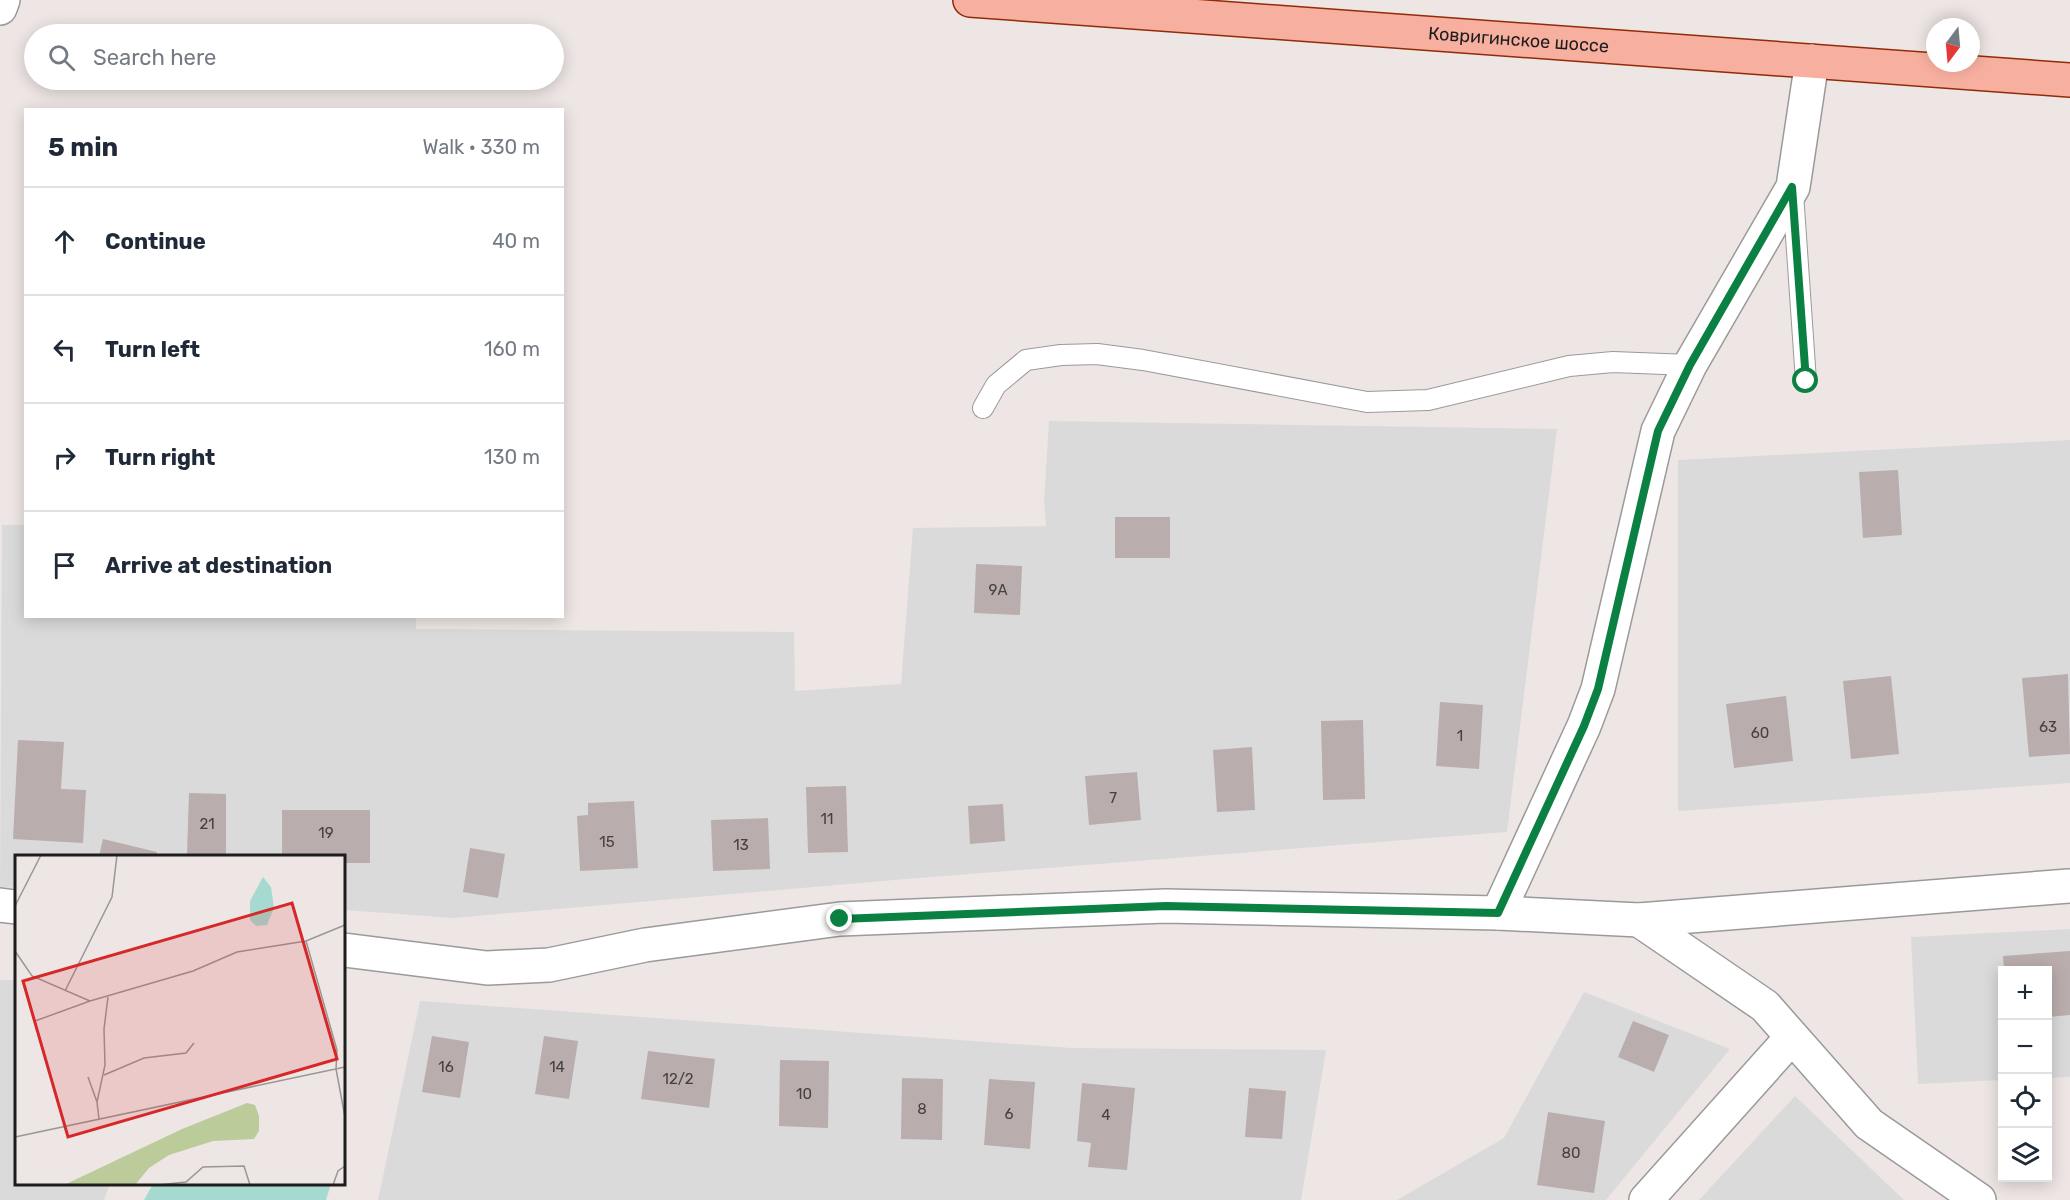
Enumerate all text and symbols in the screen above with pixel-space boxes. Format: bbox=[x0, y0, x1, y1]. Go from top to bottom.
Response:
north arrow bbox=[1926, 18, 1980, 72]
street label: Ковригинское шоссе bbox=[1427, 22, 1610, 57]
search box bbox=[24, 24, 564, 90]
icon: search bbox=[45, 41, 78, 74]
text: Search here bbox=[93, 44, 216, 71]
text: 5 min bbox=[48, 132, 118, 163]
text: Walk · 330 m bbox=[423, 135, 540, 159]
icon: ahead bbox=[48, 225, 81, 258]
text: Continue bbox=[105, 228, 206, 255]
text: 40 m bbox=[492, 229, 540, 253]
icon: left bbox=[48, 333, 81, 366]
text: Turn left bbox=[105, 336, 200, 363]
text: 160 m bbox=[484, 337, 540, 361]
route start bbox=[1792, 367, 1818, 393]
icon: right bbox=[48, 441, 81, 474]
text: Turn right bbox=[105, 444, 215, 471]
text: 130 m bbox=[484, 445, 540, 469]
icon: arrive bbox=[48, 549, 81, 582]
text: Arrive at destination bbox=[105, 552, 332, 579]
house number: 9А bbox=[989, 581, 1007, 599]
house number: 63 bbox=[2039, 718, 2057, 736]
house number: 60 bbox=[1751, 724, 1769, 742]
house number: 1 bbox=[1457, 727, 1463, 745]
house number: 7 bbox=[1109, 789, 1117, 807]
house number: 11 bbox=[821, 810, 833, 828]
house number: 21 bbox=[199, 815, 215, 833]
house number: 19 bbox=[318, 824, 334, 842]
house number: 15 bbox=[599, 833, 615, 851]
house number: 13 bbox=[733, 836, 749, 854]
inset map bbox=[15, 855, 345, 1185]
route end bbox=[826, 905, 852, 931]
map controls bbox=[1998, 966, 2052, 1182]
button: + bbox=[1998, 966, 2052, 1020]
button: − bbox=[1998, 1020, 2052, 1074]
house number: 16 bbox=[438, 1058, 454, 1076]
house number: 14 bbox=[549, 1058, 565, 1076]
house number: 12/2 bbox=[662, 1070, 694, 1088]
button: locate bbox=[1998, 1074, 2052, 1128]
house number: 10 bbox=[796, 1085, 812, 1103]
house number: 8 bbox=[917, 1100, 927, 1118]
house number: 6 bbox=[1004, 1105, 1014, 1123]
house number: 4 bbox=[1101, 1106, 1111, 1124]
button: layers bbox=[1998, 1128, 2052, 1182]
house number: 80 bbox=[1561, 1144, 1581, 1162]

